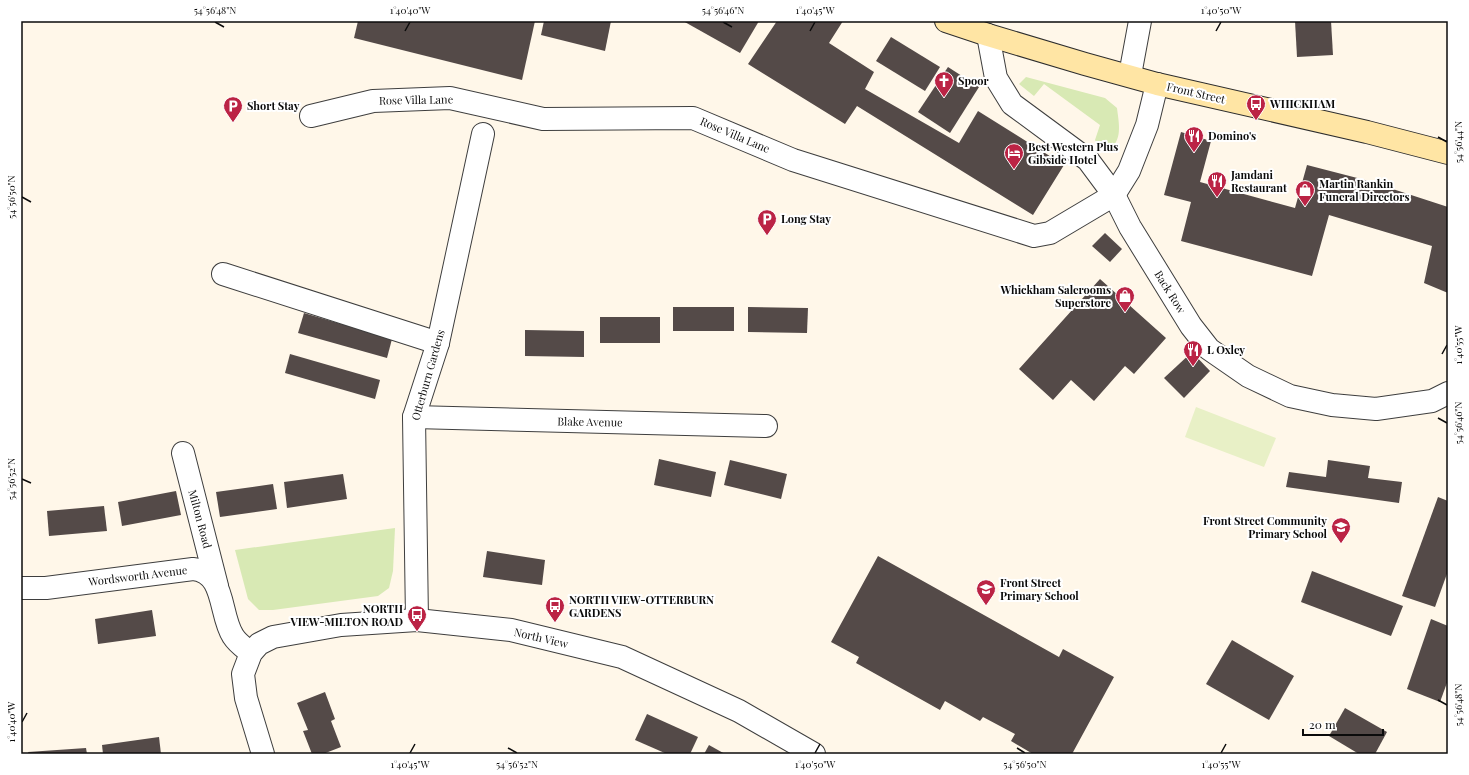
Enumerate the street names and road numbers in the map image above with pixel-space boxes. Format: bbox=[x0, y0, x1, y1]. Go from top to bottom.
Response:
street label: Front Street bbox=[1165, 79, 1227, 107]
street label: Rose Villa Lane bbox=[379, 91, 454, 108]
street label: Rose Villa Lane bbox=[698, 113, 773, 156]
street label: Back Row bbox=[1151, 267, 1190, 316]
street label: Otterburn Gardens bbox=[407, 328, 448, 422]
street label: Blake Avenue bbox=[557, 413, 623, 430]
street label: Milton Road bbox=[185, 488, 216, 550]
street label: Wordsworth Avenue bbox=[87, 562, 189, 589]
street label: North View bbox=[513, 624, 570, 651]

